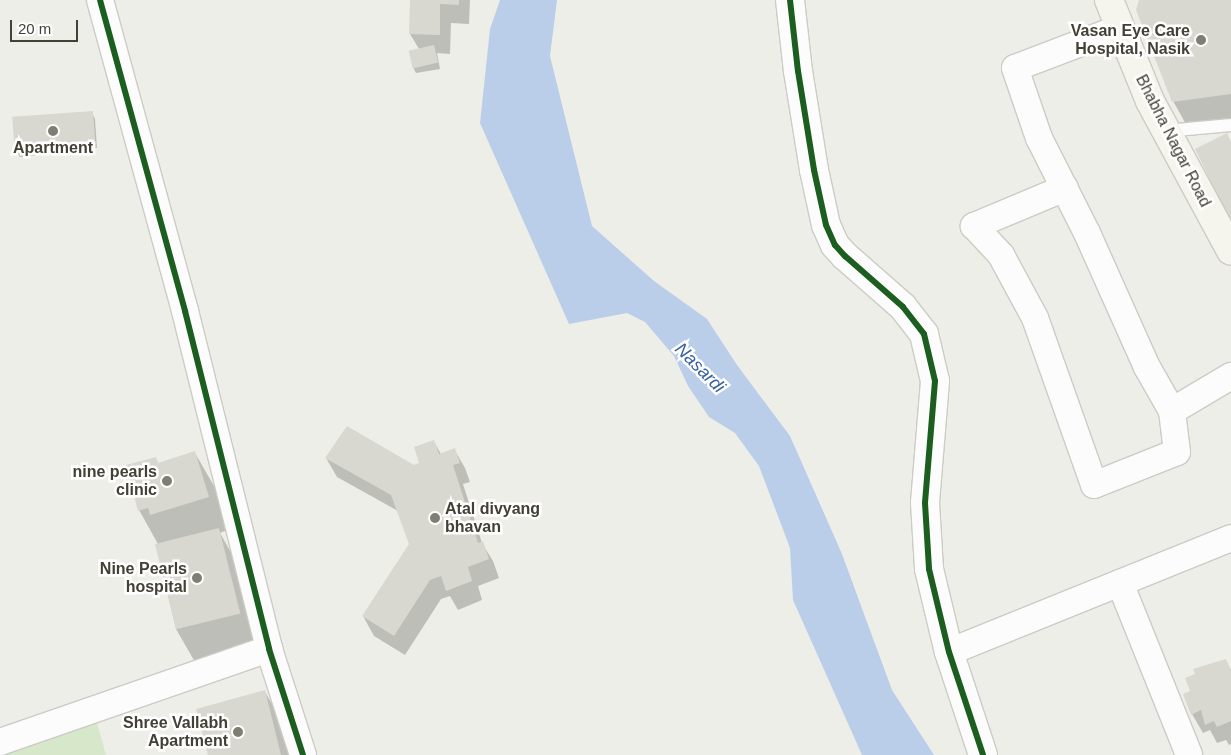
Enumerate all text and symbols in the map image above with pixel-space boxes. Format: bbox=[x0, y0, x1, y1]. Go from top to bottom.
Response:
scale bar bbox=[12, 10, 80, 42]
text: 20 m bbox=[18, 20, 51, 37]
place label: Vasan Eye Care Hospital, Nasik bbox=[1071, 21, 1190, 59]
marker: Vasan Eye Care Hospital, Nasik bbox=[1194, 33, 1208, 47]
street label: Bhabha Nagar Road bbox=[1131, 72, 1215, 210]
marker: Apartment bbox=[47, 125, 59, 137]
place label: Apartment bbox=[13, 138, 93, 158]
water label: Nasardi bbox=[670, 338, 730, 398]
place label: nine pearls clinic bbox=[73, 462, 157, 500]
marker: nine pearls clinic bbox=[161, 475, 173, 487]
place label: Atal divyang bhavan bbox=[445, 499, 540, 537]
marker: Atal divyang bhavan bbox=[429, 512, 441, 524]
place label: Nine Pearls hospital bbox=[100, 559, 187, 597]
marker: Nine Pearls hospital bbox=[191, 572, 203, 584]
place label: Shree Vallabh Apartment bbox=[123, 713, 228, 751]
marker: Shree Vallabh Apartment bbox=[232, 726, 244, 738]

